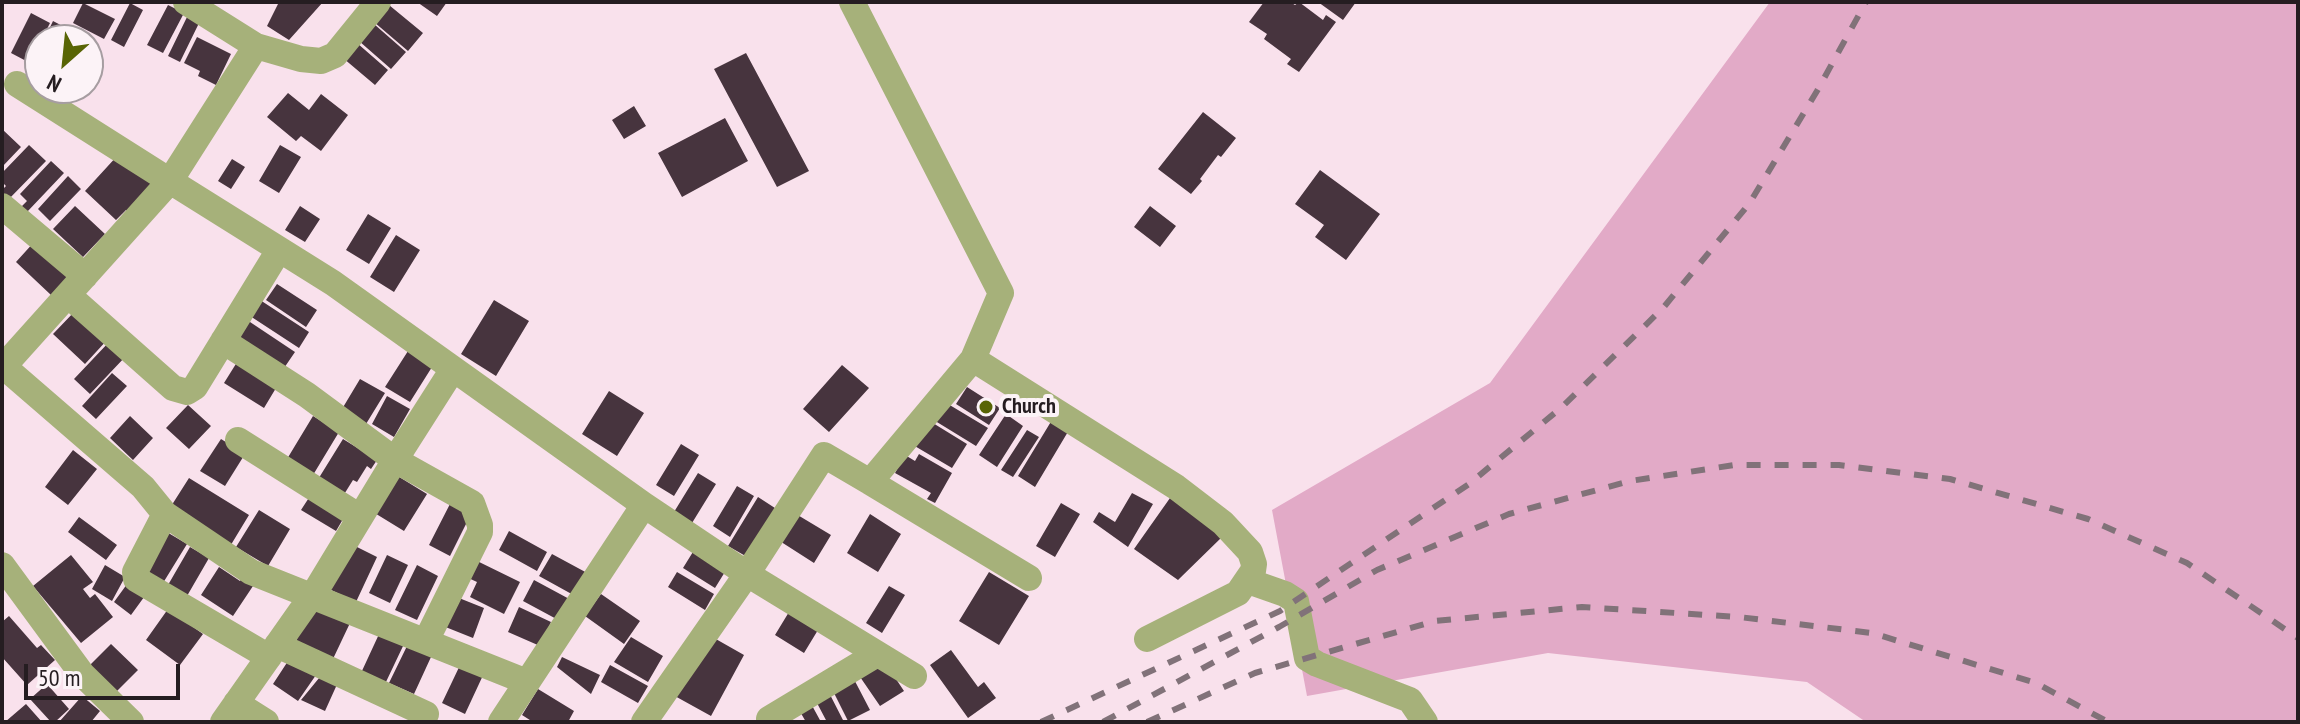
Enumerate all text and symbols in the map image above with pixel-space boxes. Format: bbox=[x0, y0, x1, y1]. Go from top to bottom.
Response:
north arrow bbox=[24, 24, 104, 104]
text: N bbox=[42, 68, 66, 99]
place label: Church bbox=[1002, 394, 1056, 420]
marker: Church bbox=[977, 398, 995, 416]
scale bar bbox=[28, 648, 184, 698]
text: 50 m bbox=[38, 662, 80, 693]

